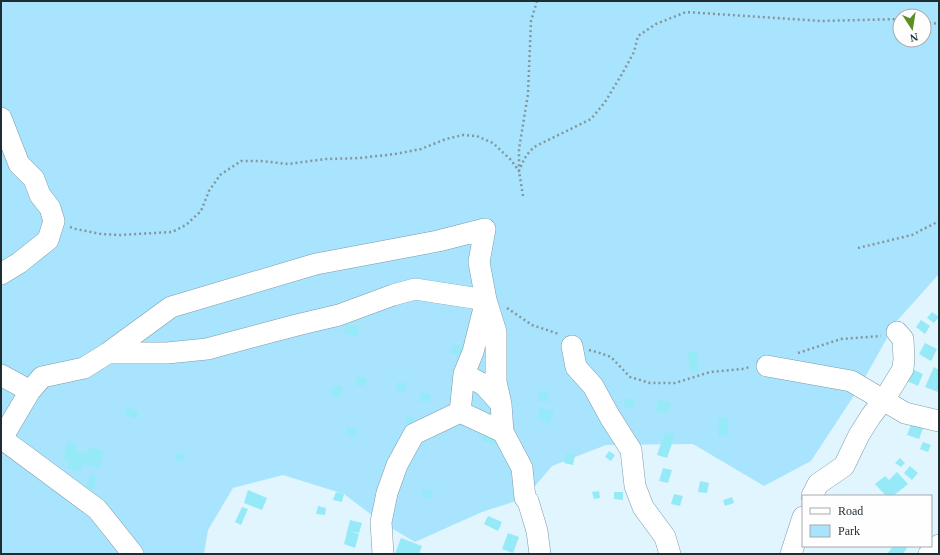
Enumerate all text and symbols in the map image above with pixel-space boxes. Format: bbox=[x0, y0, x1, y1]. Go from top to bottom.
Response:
north arrow bbox=[892, 8, 932, 48]
text: N bbox=[909, 31, 919, 44]
legend bbox=[802, 495, 932, 547]
text: Road bbox=[838, 504, 863, 518]
text: Park bbox=[838, 524, 860, 538]

